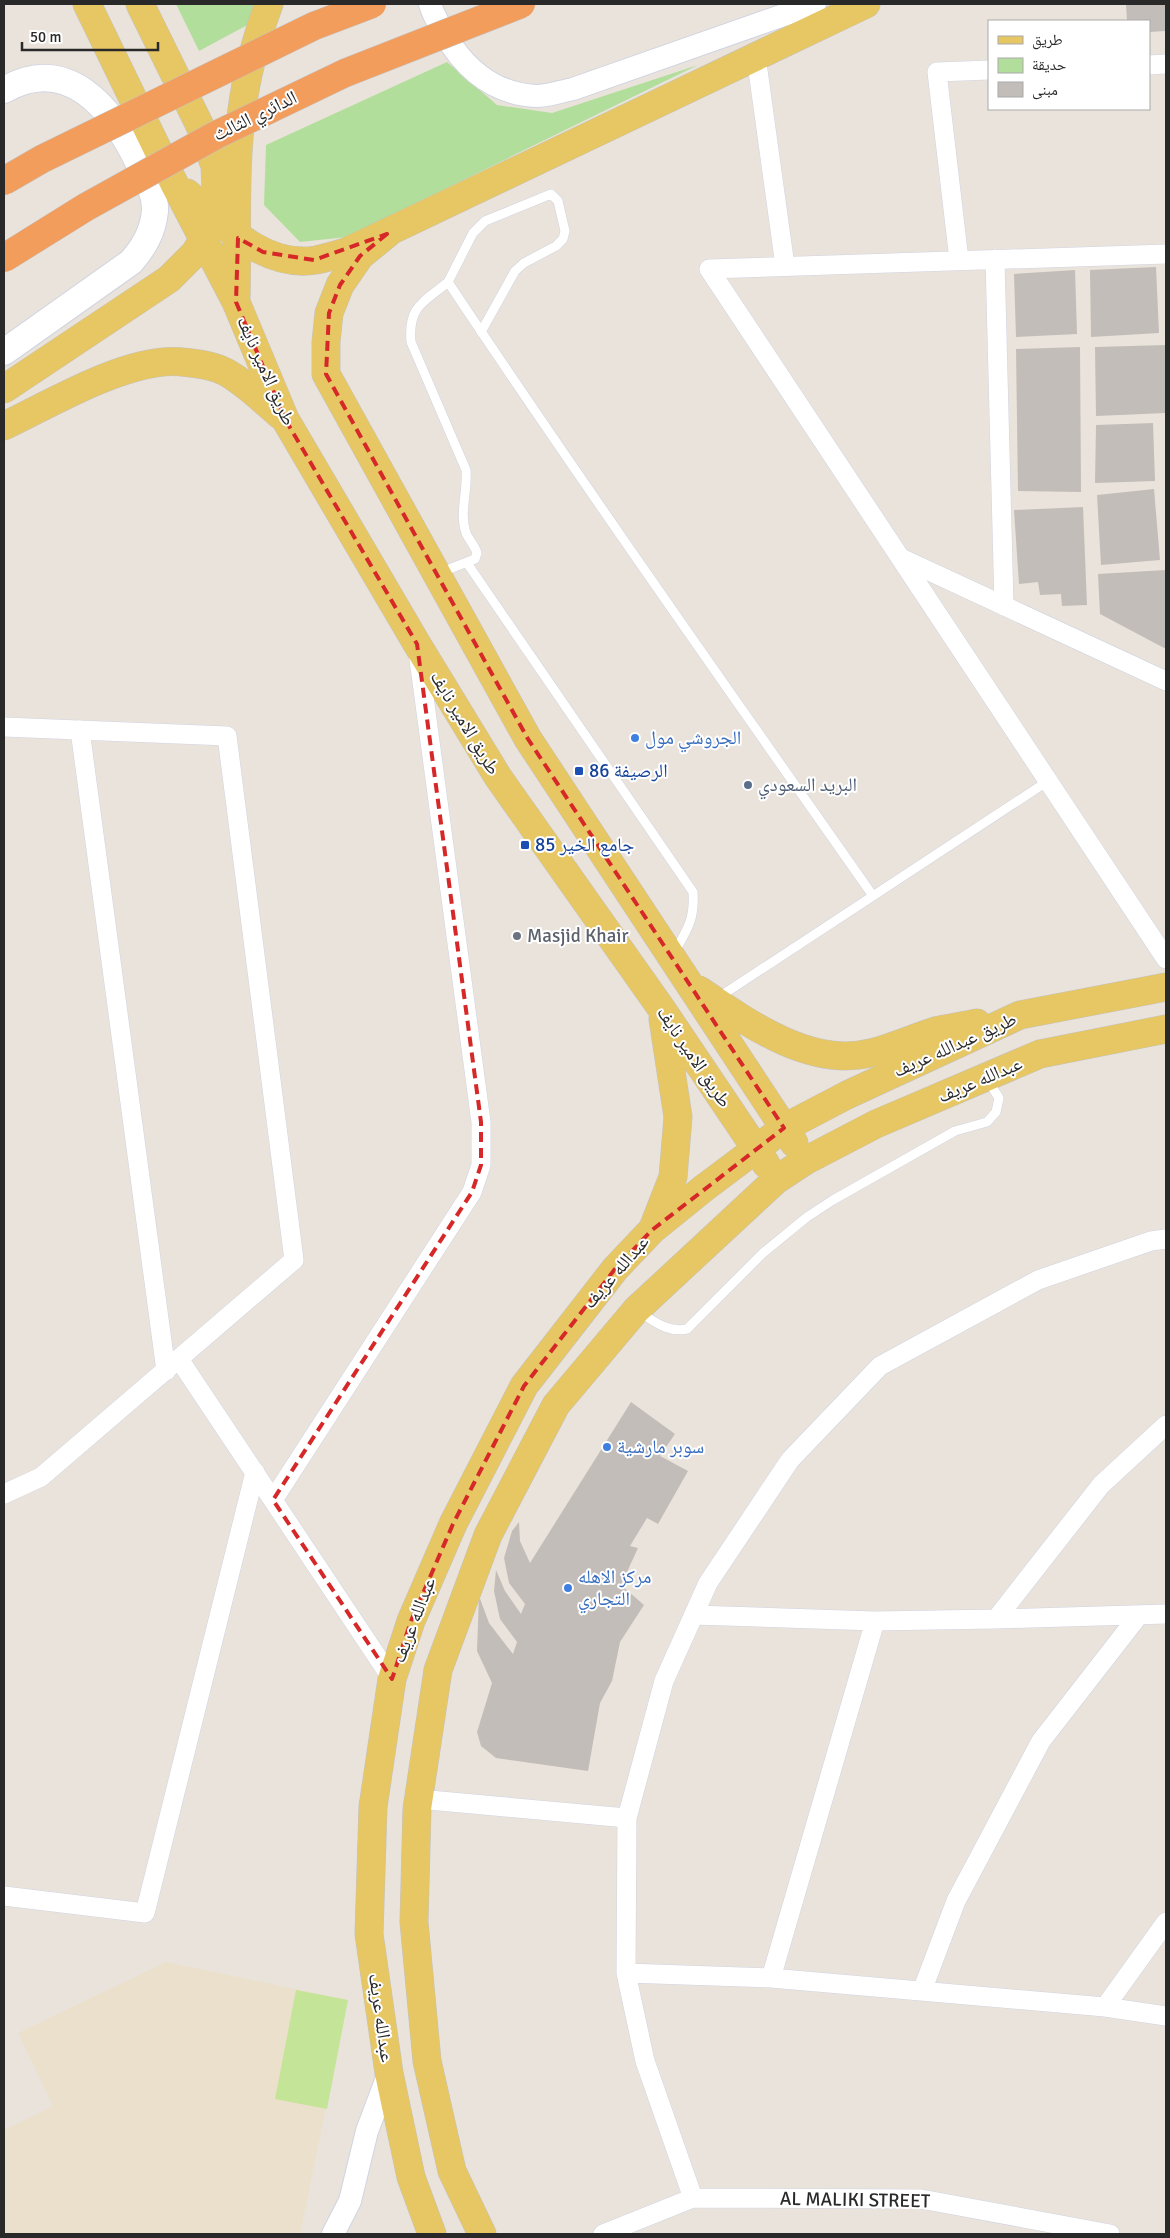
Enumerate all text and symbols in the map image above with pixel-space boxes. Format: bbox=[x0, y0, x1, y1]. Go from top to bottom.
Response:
scale bar bbox=[22, 20, 159, 52]
legend bbox=[988, 20, 1150, 110]
text: 50 m bbox=[30, 28, 61, 46]
text: طريق bbox=[1032, 31, 1063, 50]
text: حديقة bbox=[1032, 56, 1067, 74]
text: مبنى bbox=[1032, 81, 1058, 100]
street label: الدائري الثالث bbox=[209, 85, 302, 149]
street label: طريق الامير نايف bbox=[231, 313, 301, 429]
street label: طريق الامير نايف bbox=[425, 667, 505, 779]
place label: الجروشي مول bbox=[645, 726, 741, 753]
marker: الجروشي مول bbox=[629, 732, 641, 744]
place label: الرصيفة 86 bbox=[589, 759, 668, 783]
marker: الرصيفة 86 bbox=[573, 765, 585, 777]
place label: البريد السعودي bbox=[758, 773, 857, 800]
marker: البريد السعودي bbox=[742, 779, 754, 791]
place label: جامع الخير 85 bbox=[535, 833, 634, 857]
marker: جامع الخير 85 bbox=[519, 839, 531, 851]
place label: Masjid Khair bbox=[527, 924, 629, 948]
marker: Masjid Khair bbox=[511, 930, 523, 942]
street label: طريق الامير نايف bbox=[651, 1002, 737, 1112]
street label: طريق عبدالله عريف bbox=[890, 1008, 1020, 1082]
street label: عبدالله عريف bbox=[934, 1052, 1026, 1108]
street label: عبدالله عريف bbox=[578, 1230, 655, 1314]
place label: سوبر مارشية bbox=[617, 1435, 704, 1459]
marker: سوبر مارشية bbox=[601, 1441, 613, 1453]
place label: مركز الاهله التجاري bbox=[578, 1565, 651, 1614]
street label: عبدالله عريف bbox=[387, 1574, 441, 1666]
marker: مركز الاهله التجاري bbox=[562, 1582, 574, 1594]
street label: عبدالله عريف bbox=[363, 1972, 399, 2064]
street label: AL MALIKI STREET bbox=[780, 2187, 931, 2213]

